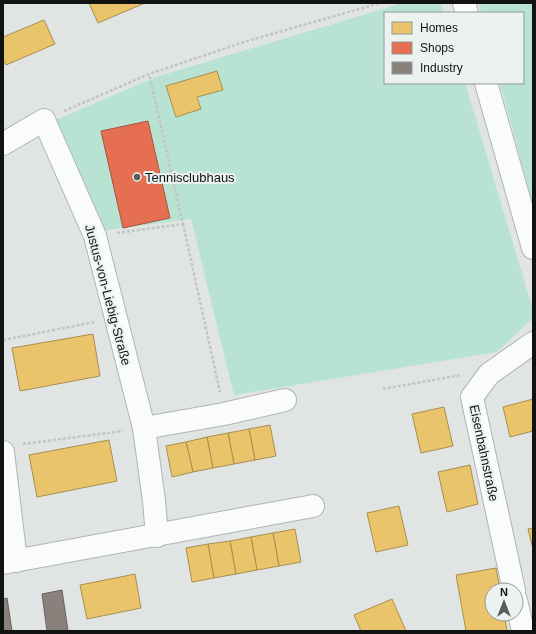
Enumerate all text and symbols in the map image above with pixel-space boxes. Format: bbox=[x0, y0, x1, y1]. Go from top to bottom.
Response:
legend bbox=[384, 12, 524, 84]
text: Homes bbox=[420, 21, 458, 35]
text: Shops bbox=[420, 41, 454, 55]
text: Industry bbox=[420, 61, 463, 75]
place label: Tennisclubhaus bbox=[145, 170, 235, 185]
marker: Tennisclubhaus bbox=[132, 172, 142, 182]
street label: Justus-von-Liebig-Straße bbox=[82, 223, 134, 367]
street label: Eisenbahnstraße bbox=[466, 403, 502, 503]
north arrow bbox=[484, 582, 524, 622]
text: N bbox=[500, 586, 508, 598]

